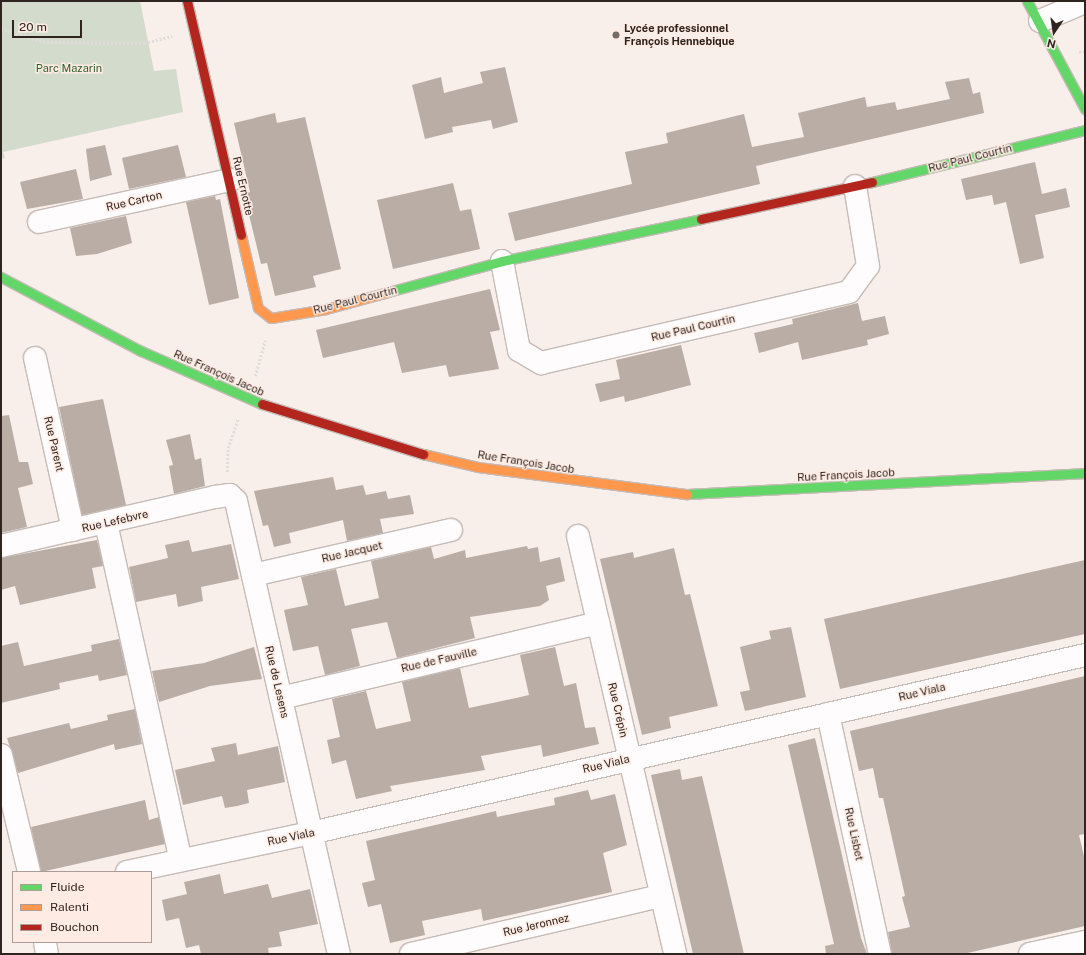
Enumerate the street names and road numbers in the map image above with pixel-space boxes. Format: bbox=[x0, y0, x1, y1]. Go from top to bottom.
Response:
street label: Rue Paul Courtin bbox=[927, 141, 1013, 175]
street label: Rue Ernotte bbox=[230, 155, 256, 217]
street label: Rue Carton bbox=[105, 188, 163, 214]
street label: Rue Paul Courtin bbox=[312, 283, 398, 317]
street label: Rue Paul Courtin bbox=[650, 312, 736, 344]
street label: Rue François Jacob bbox=[172, 347, 266, 399]
street label: Rue Parent bbox=[41, 415, 67, 473]
street label: Rue François Jacob bbox=[477, 448, 575, 476]
street label: Rue François Jacob bbox=[797, 466, 895, 484]
street label: Rue Lefebvre bbox=[81, 507, 149, 535]
street label: Rue Jacquet bbox=[320, 539, 384, 565]
street label: Rue de Lesens bbox=[262, 644, 292, 720]
street label: Rue de Fauville bbox=[400, 645, 478, 675]
street label: Rue Viala bbox=[897, 680, 947, 704]
street label: Rue Crépin bbox=[605, 681, 631, 739]
street label: Rue Viala bbox=[581, 752, 631, 776]
street label: Rue Lisbet bbox=[842, 806, 866, 862]
street label: Rue Viala bbox=[266, 826, 316, 848]
street label: Rue Jeronnez bbox=[502, 911, 570, 939]

